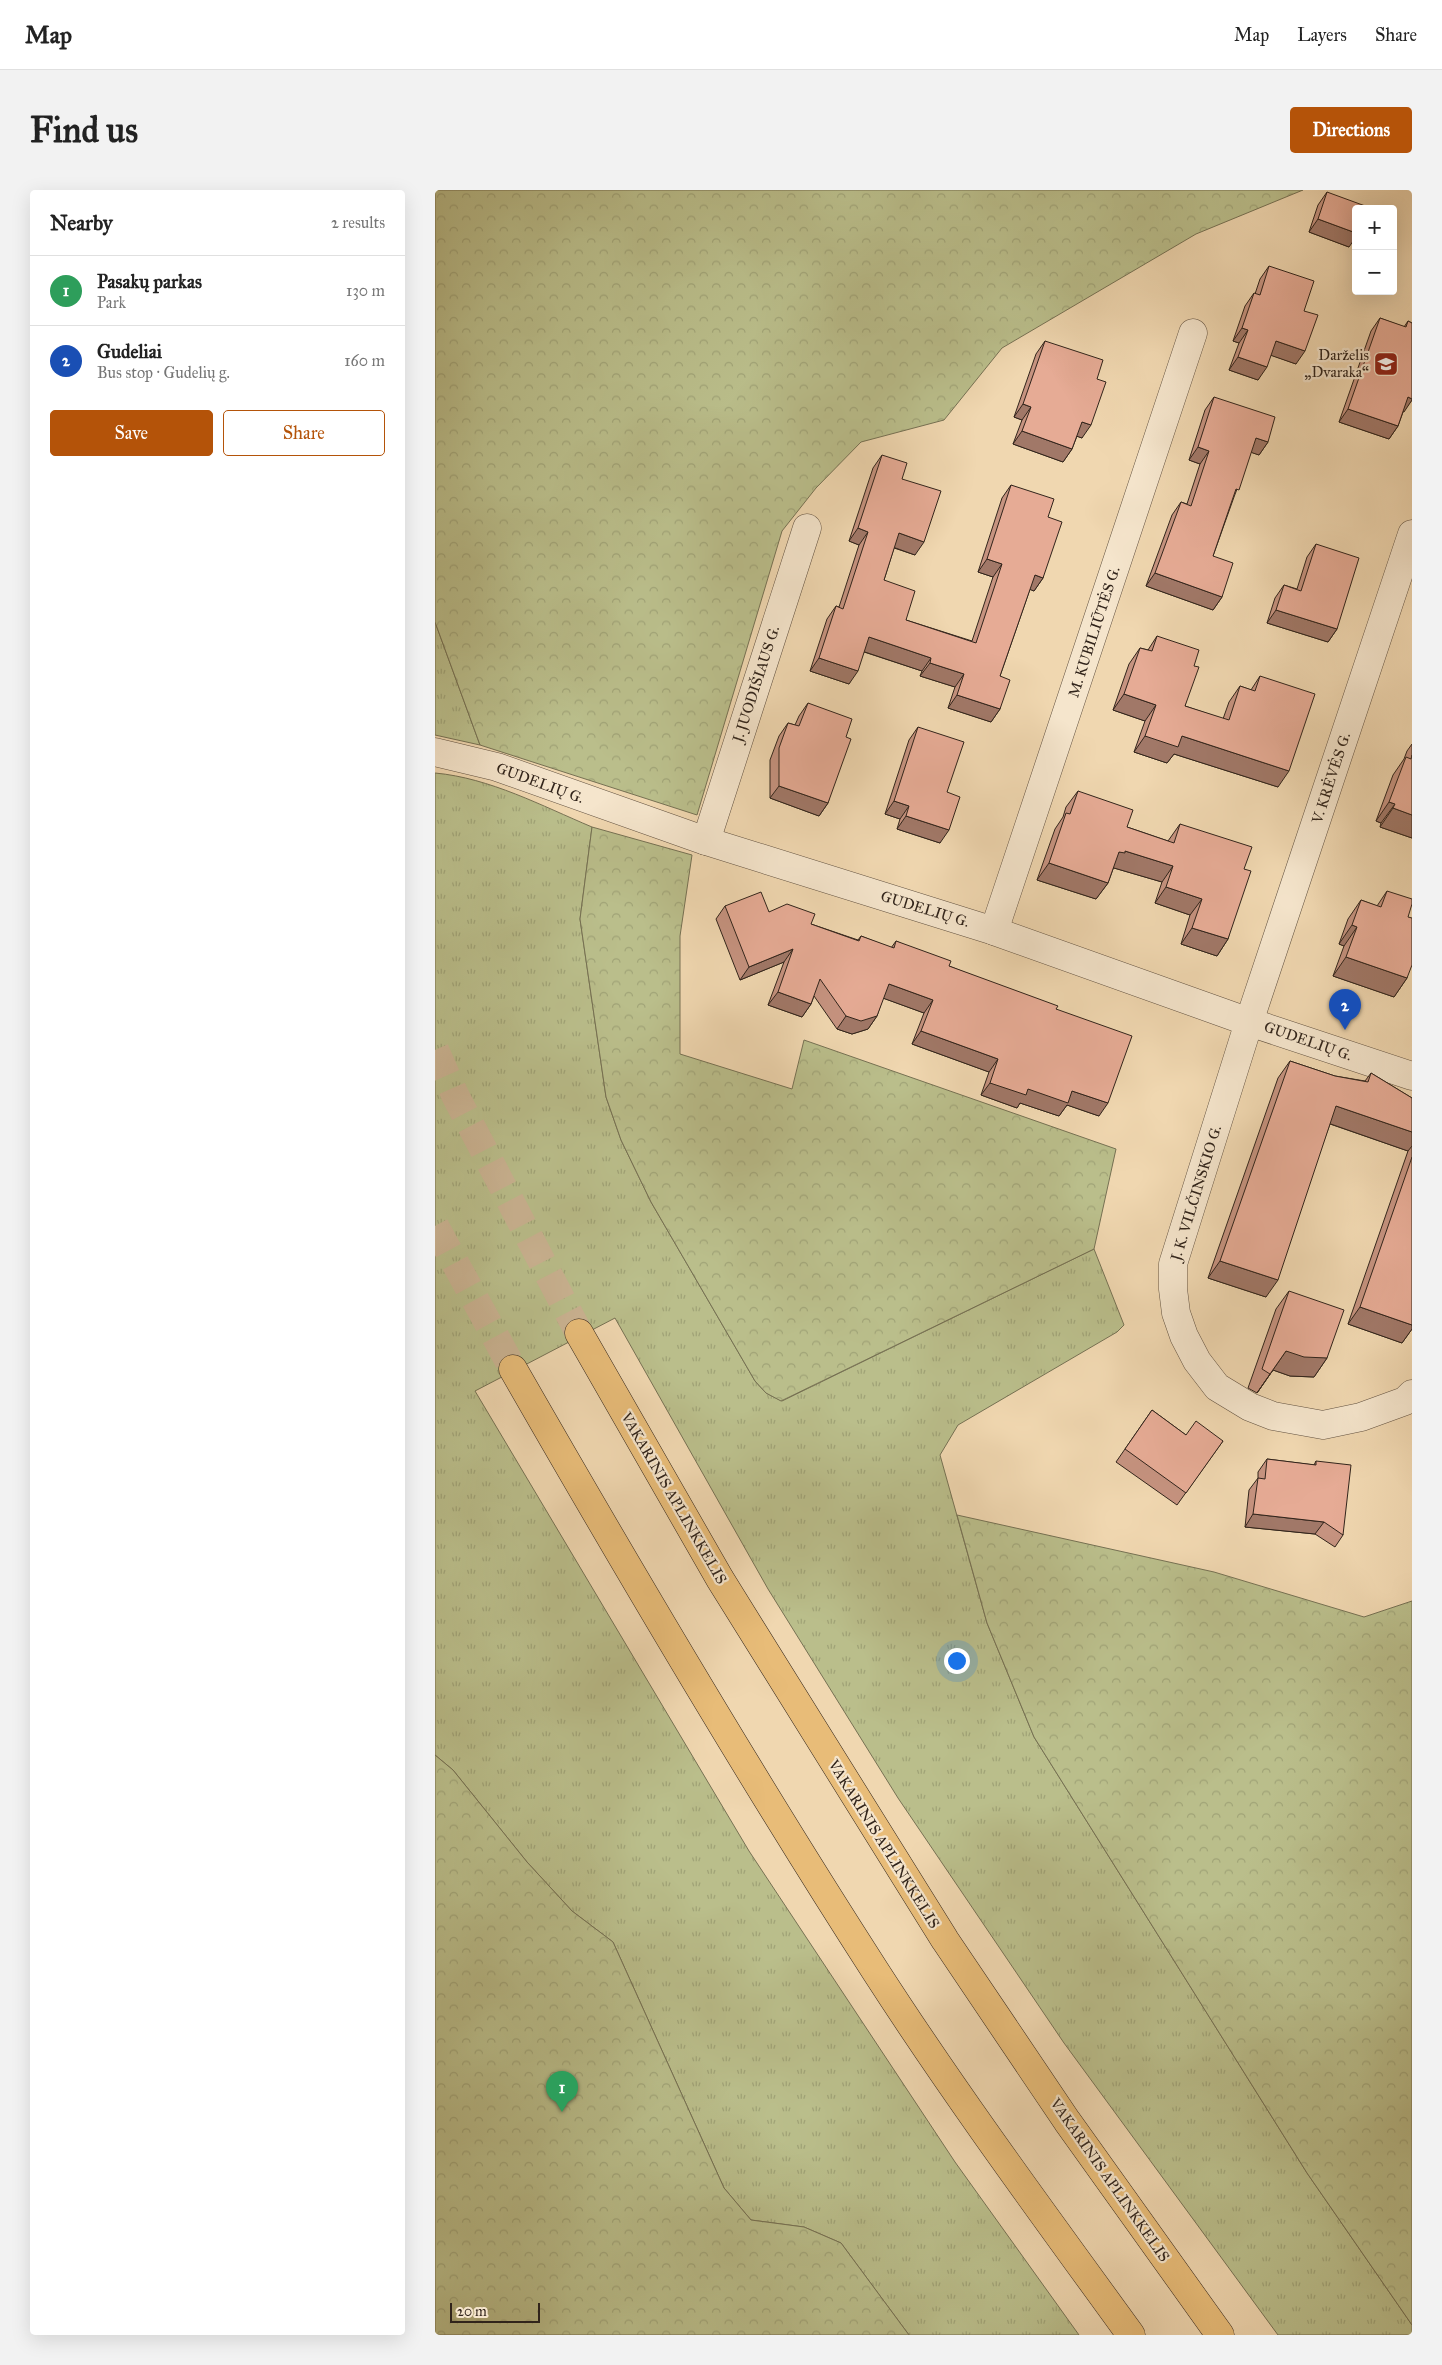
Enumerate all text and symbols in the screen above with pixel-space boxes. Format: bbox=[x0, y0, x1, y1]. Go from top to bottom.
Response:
text: Map bbox=[25, 20, 72, 50]
text: Map bbox=[1234, 24, 1269, 46]
text: Layers bbox=[1297, 24, 1347, 46]
text: Share bbox=[1375, 24, 1417, 46]
button: Directions bbox=[1290, 107, 1412, 153]
text: Find us bbox=[30, 109, 138, 152]
map controls bbox=[1352, 205, 1397, 295]
button: + bbox=[1352, 205, 1397, 250]
text: Nearby bbox=[50, 210, 113, 236]
text: 2 results bbox=[331, 213, 385, 232]
button: − bbox=[1352, 250, 1397, 295]
text: Pasakų parkas bbox=[97, 270, 202, 293]
text: 1 bbox=[63, 281, 69, 300]
text: 130 m bbox=[346, 281, 385, 300]
text: Park bbox=[97, 293, 126, 312]
text: Gudeliai bbox=[97, 340, 162, 363]
place label: Darželis „Dvaraka“ bbox=[1304, 346, 1369, 381]
text: 2 bbox=[62, 351, 70, 370]
text: 160 m bbox=[344, 351, 385, 370]
school or university icon: Darželis „Dvaraka“ bbox=[1373, 351, 1399, 377]
text: Bus stop · Gudelių g. bbox=[97, 363, 230, 382]
button: Save bbox=[50, 410, 213, 456]
button: Share bbox=[223, 410, 385, 456]
street label: M. KUBILIŪTĖS G. bbox=[1064, 564, 1124, 700]
street label: J. JUODIŠIAUS G. bbox=[727, 623, 784, 747]
street label: V. KRĖVĖS G. bbox=[1308, 730, 1354, 827]
street label: GUDELIŲ G. bbox=[494, 759, 586, 807]
street label: GUDELIŲ G. bbox=[878, 887, 972, 931]
pin: 2 bbox=[1329, 989, 1361, 1030]
street label: GUDELIŲ G. bbox=[1262, 1018, 1354, 1064]
street label: J. K. VILČINSKIO G. bbox=[1165, 1123, 1226, 1265]
street label: VAKARINIS APLINKKELIS bbox=[617, 1408, 731, 1587]
your location bbox=[944, 1648, 970, 1674]
street label: VAKARINIS APLINKKELIS bbox=[824, 1756, 943, 1932]
pin: 1 bbox=[546, 2071, 578, 2112]
street label: VAKARINIS APLINKKELIS bbox=[1046, 2094, 1173, 2265]
scale bar bbox=[450, 2300, 540, 2323]
text: 20 m bbox=[457, 2303, 487, 2320]

